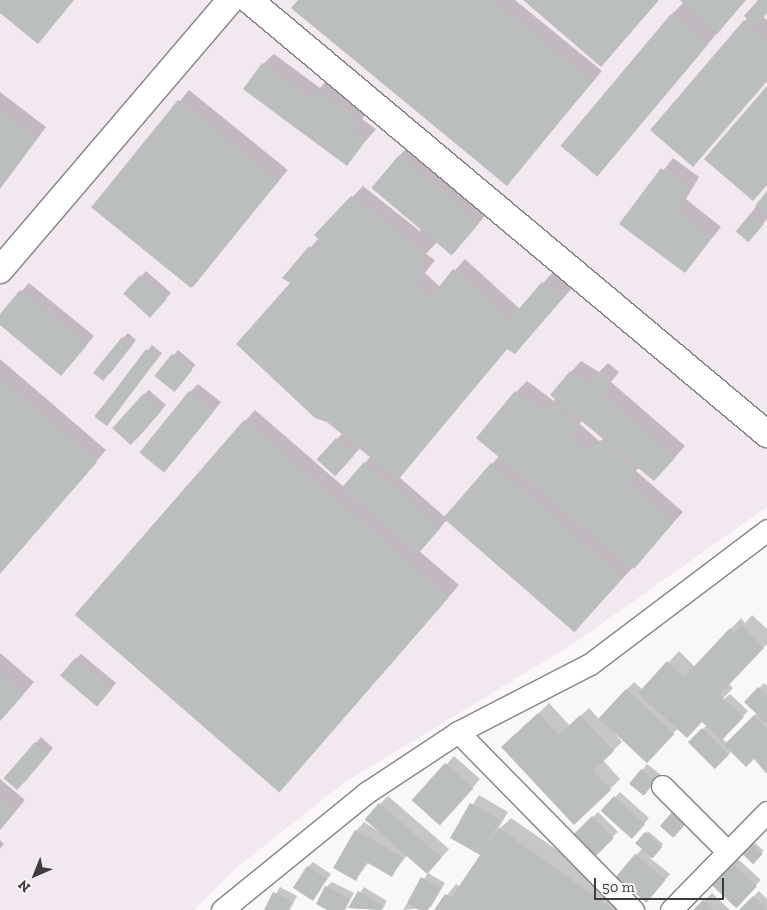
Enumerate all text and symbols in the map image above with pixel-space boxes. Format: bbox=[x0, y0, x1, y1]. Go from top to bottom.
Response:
north arrow bbox=[10, 850, 60, 900]
scale bar bbox=[597, 868, 727, 900]
text: N bbox=[15, 876, 34, 896]
text: 50 m bbox=[602, 878, 635, 896]

